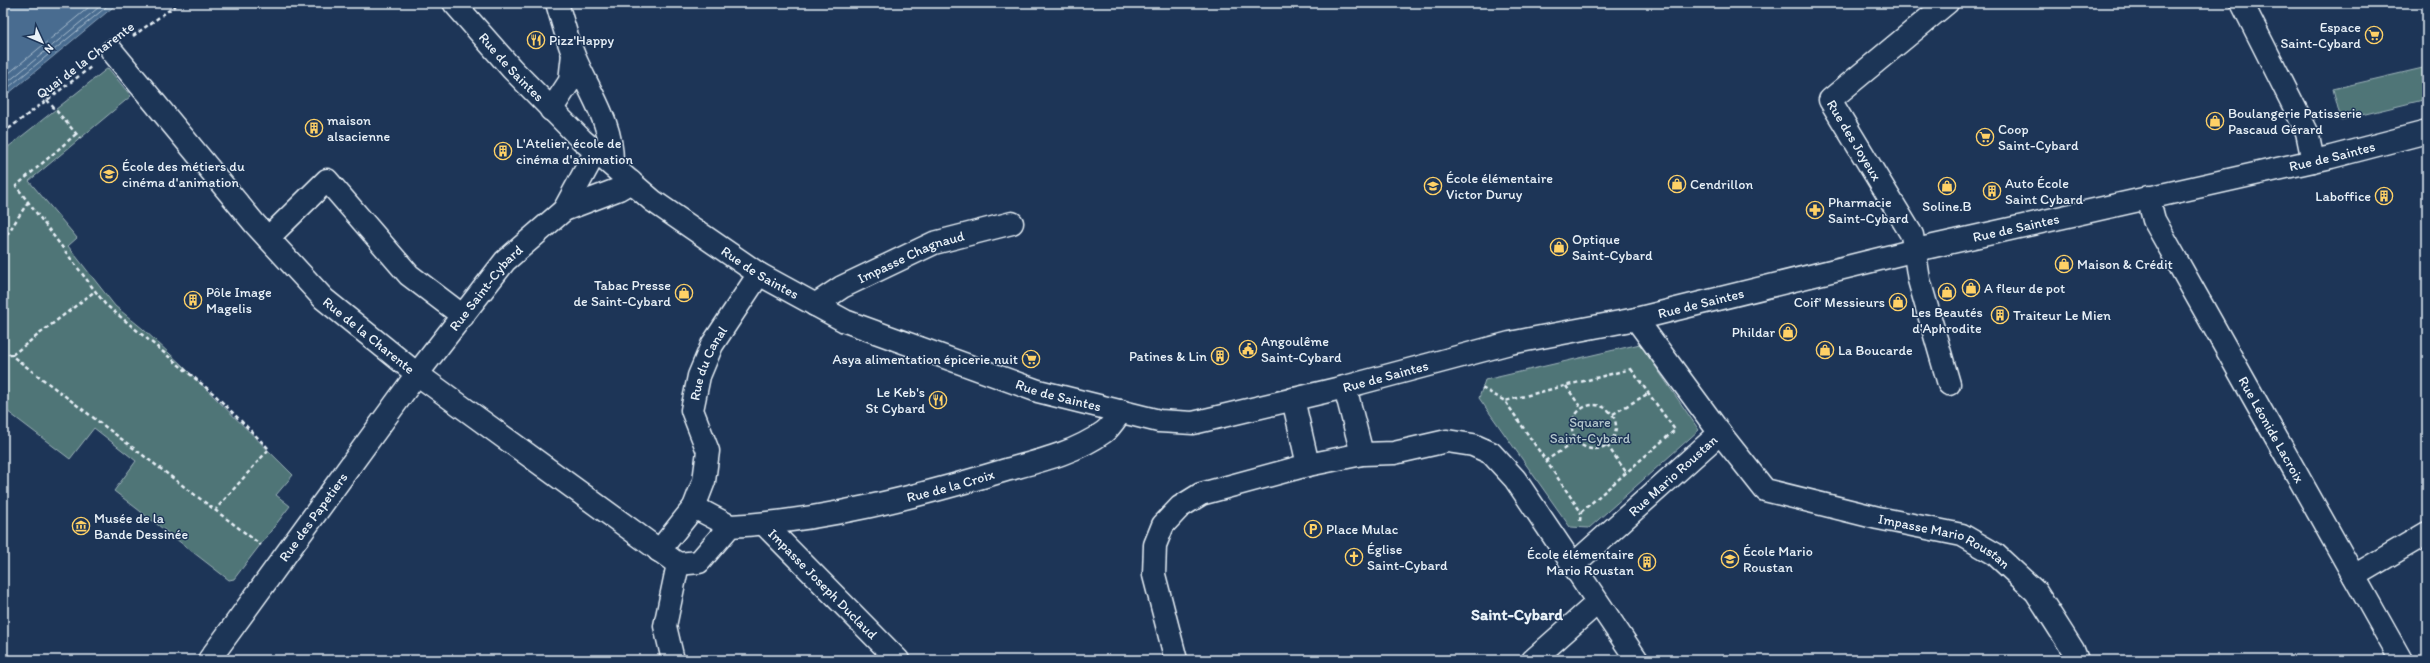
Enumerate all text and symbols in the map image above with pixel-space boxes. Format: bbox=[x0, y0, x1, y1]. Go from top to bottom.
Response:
street label: Quai de la Charente bbox=[33, 18, 138, 103]
place label: Espace Saint-Cybard bbox=[2280, 19, 2361, 52]
north arrow bbox=[22, 22, 62, 62]
supermarket icon: Espace Saint-Cybard bbox=[2364, 25, 2384, 45]
street label: Rue de Saintes bbox=[475, 29, 547, 105]
restaurant icon: Pizz'Happy bbox=[526, 30, 546, 50]
place label: Pizz'Happy bbox=[549, 32, 614, 49]
text: N bbox=[42, 41, 56, 56]
street label: Rue des Joyeux bbox=[1823, 97, 1885, 184]
place label: Boulangerie Patisserie Pascaud Gérard bbox=[2228, 105, 2362, 138]
shop icon: Boulangerie Patisserie Pascaud Gérard bbox=[2205, 111, 2225, 131]
place label: maison alsacienne bbox=[327, 112, 391, 145]
building icon: maison alsacienne bbox=[304, 118, 324, 138]
place label: Coop Saint-Cybard bbox=[1998, 121, 2079, 154]
supermarket icon: Coop Saint-Cybard bbox=[1975, 127, 1995, 147]
place label: L'Atelier, école de cinéma d'animation bbox=[516, 135, 633, 168]
street label: Rue de Saintes bbox=[2287, 138, 2377, 175]
building icon: L'Atelier, école de cinéma d'animation bbox=[493, 141, 513, 161]
place label: École des métiers du cinéma d'animation bbox=[122, 158, 245, 191]
school or university icon: École des métiers du cinéma d'animation bbox=[99, 164, 119, 184]
place label: École élémentaire Victor Duruy bbox=[1446, 170, 1553, 203]
shop icon: Cendrillon bbox=[1667, 174, 1687, 194]
place label: Auto École Saint Cybard bbox=[2005, 175, 2084, 208]
school or university icon: École élémentaire Victor Duruy bbox=[1423, 176, 1443, 196]
place label: Cendrillon bbox=[1690, 176, 1753, 193]
shop icon: Soline.B bbox=[1937, 176, 1957, 196]
building icon: Auto École Saint Cybard bbox=[1982, 181, 2002, 201]
building icon: Laboffice bbox=[2374, 186, 2394, 206]
place label: Laboffice bbox=[2315, 188, 2371, 205]
place label: Pharmacie Saint-Cybard bbox=[1828, 194, 1909, 227]
place label: Soline.B bbox=[1922, 198, 1972, 215]
pharmacy icon: Pharmacie Saint-Cybard bbox=[1805, 200, 1825, 220]
street label: Rue de Saintes bbox=[1971, 210, 2061, 246]
street label: Impasse Chagnaud bbox=[855, 227, 967, 287]
place label: Optique Saint-Cybard bbox=[1572, 231, 1653, 264]
shop icon: Optique Saint-Cybard bbox=[1549, 237, 1569, 257]
street label: Rue Saint-Cybard bbox=[446, 241, 527, 335]
street label: Rue de Saintes bbox=[718, 242, 802, 303]
shop icon: Maison & Crédit bbox=[2054, 254, 2074, 274]
place label: Maison & Crédit bbox=[2077, 256, 2173, 273]
place label: Tabac Presse de Saint-Cybard bbox=[573, 277, 671, 310]
shop icon: A fleur de pot bbox=[1961, 278, 1981, 298]
place label: A fleur de pot bbox=[1984, 280, 2065, 297]
shop icon: Les Beautés d'Aphrodite bbox=[1937, 282, 1957, 302]
shop icon: Tabac Presse de Saint-Cybard bbox=[674, 283, 694, 303]
place label: Pôle Image Magelis bbox=[206, 284, 272, 317]
street label: Rue de Saintes bbox=[1656, 285, 1746, 322]
building icon: Pôle Image Magelis bbox=[183, 290, 203, 310]
shop icon: Coif' Messieurs bbox=[1888, 292, 1908, 312]
street label: Rue de la Charente bbox=[319, 293, 418, 378]
place label: Coif' Messieurs bbox=[1794, 294, 1885, 311]
place label: Les Beautés d'Aphrodite bbox=[1911, 304, 1983, 337]
building icon: Traiteur Le Mien bbox=[1990, 305, 2010, 325]
place label: Traiteur Le Mien bbox=[2013, 307, 2111, 324]
shop icon: Phildar bbox=[1778, 322, 1798, 342]
street label: Rue du Canal bbox=[686, 323, 731, 402]
place label: Phildar bbox=[1732, 324, 1775, 341]
place label: Angoulême Saint-Cybard bbox=[1261, 333, 1342, 366]
public building icon: Angoulême Saint-Cybard bbox=[1238, 339, 1258, 359]
shop icon: La Boucarde bbox=[1815, 340, 1835, 360]
place label: La Boucarde bbox=[1838, 342, 1913, 359]
building icon: Patines & Lin bbox=[1210, 346, 1230, 366]
place label: Patines & Lin bbox=[1129, 348, 1207, 365]
supermarket icon: Asya alimentation épicerie nuit bbox=[1021, 349, 1041, 369]
place label: Asya alimentation épicerie nuit bbox=[833, 351, 1018, 368]
street label: Rue de Saintes bbox=[1341, 357, 1430, 396]
street label: Rue Léonide Lacroix bbox=[2234, 373, 2308, 486]
street label: Rue de Saintes bbox=[1013, 376, 1103, 415]
place label: Le Keb's St Cybard bbox=[865, 384, 926, 417]
restaurant icon: Le Keb's St Cybard bbox=[928, 390, 948, 410]
park label: Square Saint-Cybard bbox=[1550, 414, 1631, 447]
street label: Rue Mario Roustan bbox=[1625, 431, 1721, 520]
street label: Rue de la Croix bbox=[905, 466, 996, 506]
street label: Rue des Papetiers bbox=[275, 469, 352, 565]
place label: Musée de la Bande Dessinée bbox=[94, 510, 188, 543]
street label: Impasse Mario Roustan bbox=[1877, 510, 2013, 573]
museum icon: Musée de la Bande Dessinée bbox=[71, 516, 91, 536]
parking icon: Place Mulac bbox=[1303, 519, 1323, 539]
place label: Place Mulac bbox=[1326, 521, 1399, 538]
street label: Impasse Joseph Duclaud bbox=[764, 525, 881, 643]
place label: Église Saint-Cybard bbox=[1367, 541, 1448, 574]
place label: École Mario Roustan bbox=[1743, 543, 1813, 576]
place label: École élémentaire Mario Roustan bbox=[1527, 546, 1634, 579]
church icon: Église Saint-Cybard bbox=[1344, 547, 1364, 567]
school or university icon: École Mario Roustan bbox=[1720, 549, 1740, 569]
building icon: École élémentaire Mario Roustan bbox=[1637, 552, 1657, 572]
district label: Saint-Cybard bbox=[1471, 605, 1563, 625]

